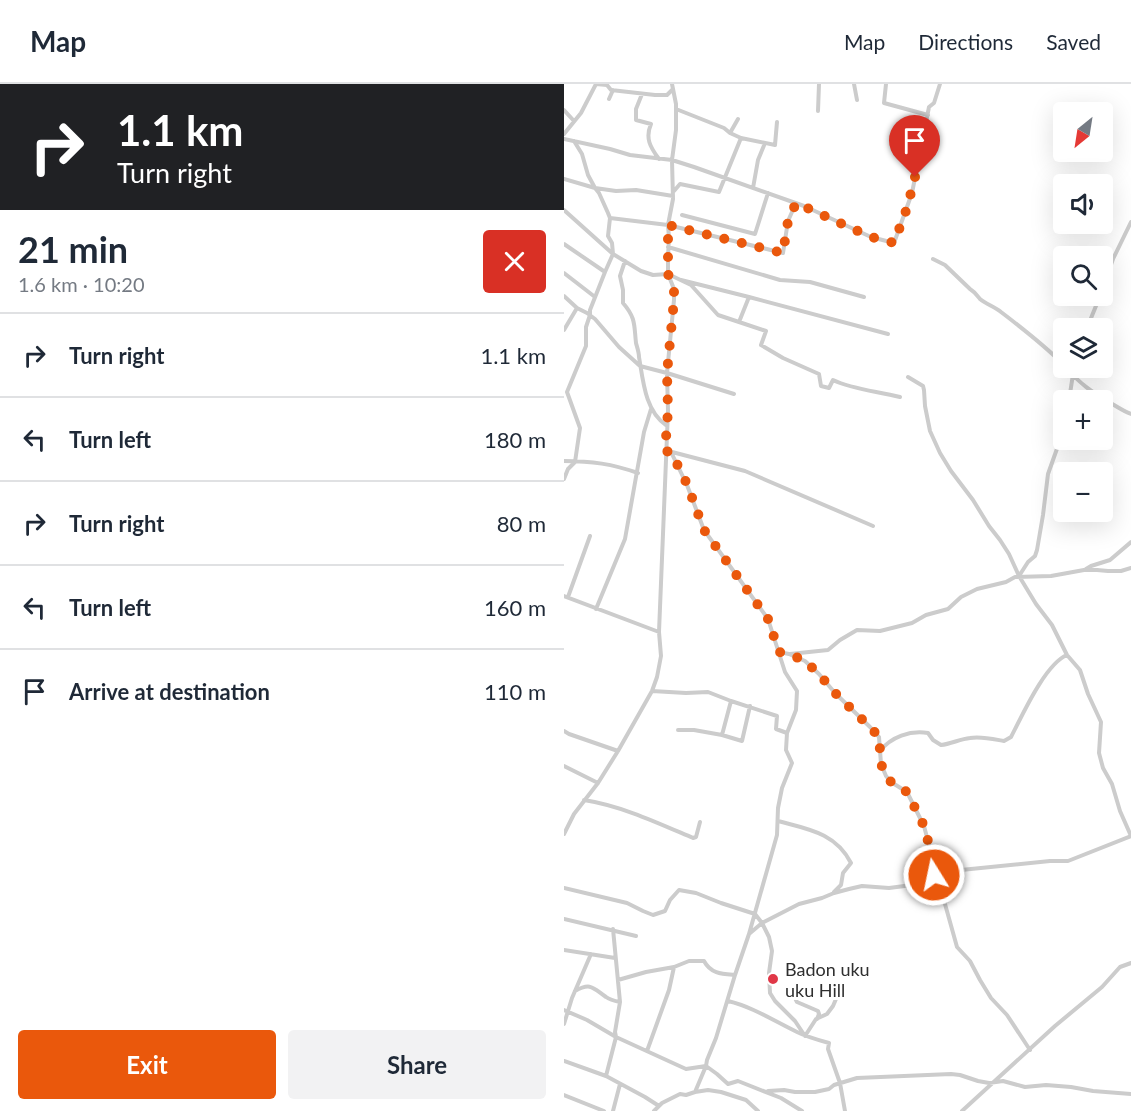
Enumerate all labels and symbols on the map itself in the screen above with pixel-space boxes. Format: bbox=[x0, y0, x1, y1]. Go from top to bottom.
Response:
north arrow bbox=[1053, 102, 1113, 162]
pin bbox=[889, 115, 940, 177]
position arrow bbox=[902, 843, 966, 907]
place label: Badon uku uku Hill bbox=[785, 958, 870, 1001]
marker: Badon uku uku Hill bbox=[766, 972, 780, 986]

